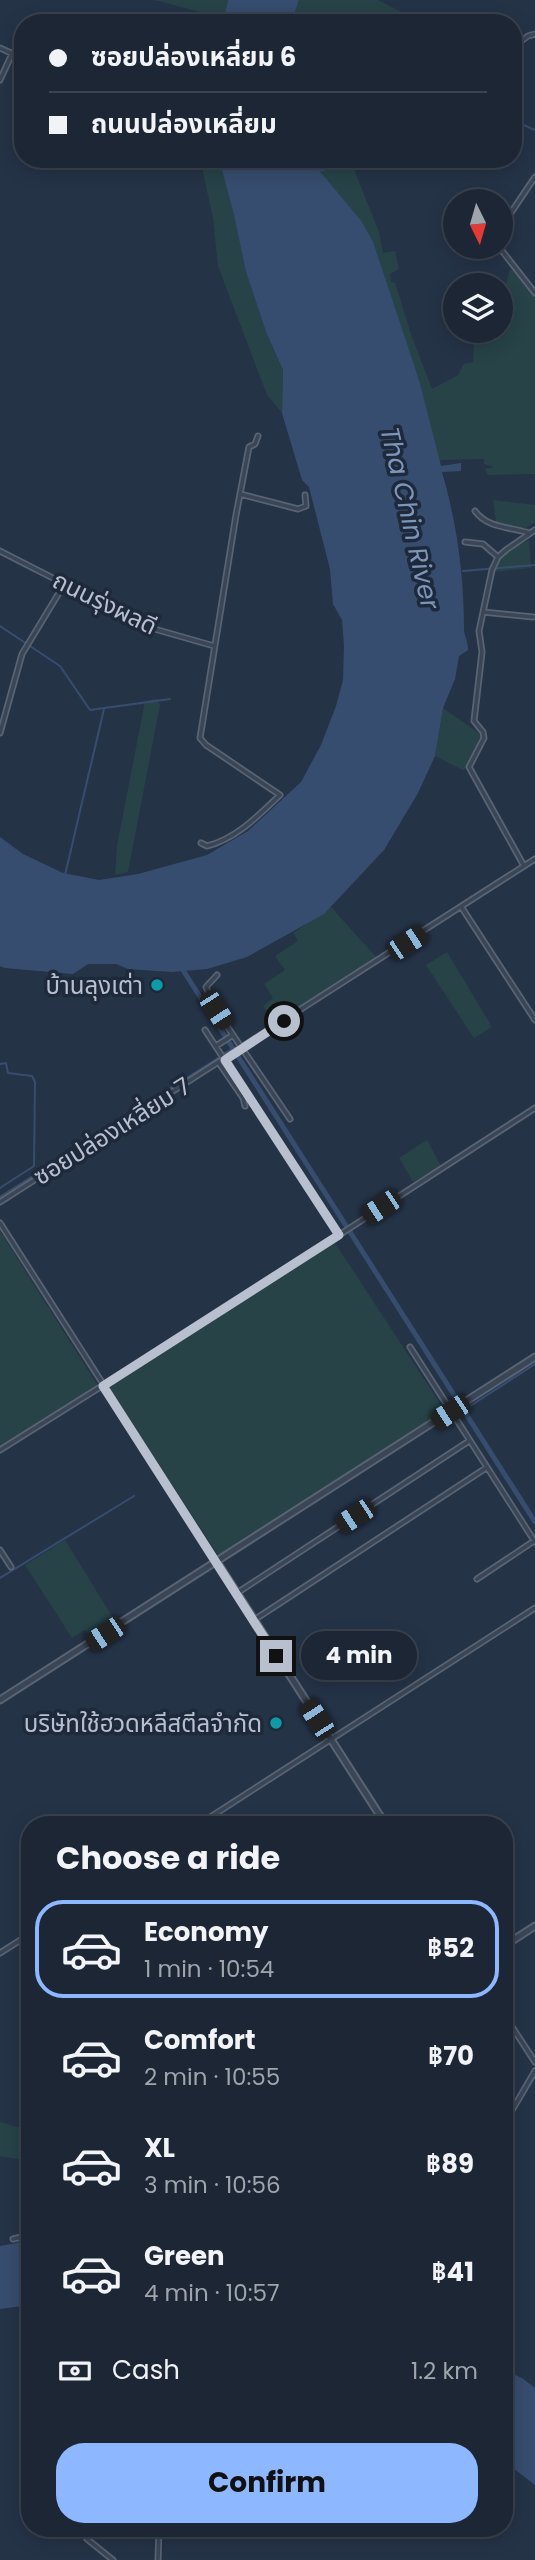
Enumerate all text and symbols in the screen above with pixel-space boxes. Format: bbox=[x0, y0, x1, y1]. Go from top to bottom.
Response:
text: ซอยปล่องเหลี่ยม 6 bbox=[91, 39, 296, 75]
text: ถนนปล่องเหลี่ยม bbox=[91, 106, 277, 142]
north arrow bbox=[443, 189, 513, 259]
map controls bbox=[443, 189, 513, 343]
button: layers bbox=[443, 273, 513, 343]
water label: Tha Chin River bbox=[372, 423, 449, 614]
street label: ถนนรุ่งผลดี bbox=[47, 564, 163, 642]
car bbox=[384, 923, 431, 963]
place label: บ้านลุงเต่า bbox=[46, 969, 143, 1002]
marker: บ้านลุงเต่า bbox=[149, 977, 165, 993]
car bbox=[196, 987, 237, 1033]
route start bbox=[268, 1005, 300, 1037]
street label: ซอยปล่องเหลี่ยม 7 bbox=[27, 1069, 197, 1193]
car bbox=[358, 1187, 405, 1227]
car bbox=[427, 1392, 474, 1432]
car bbox=[332, 1496, 379, 1536]
car bbox=[82, 1614, 129, 1654]
callout: 4 min bbox=[300, 1632, 416, 1680]
text: 4 min bbox=[325, 1639, 393, 1671]
route end bbox=[260, 1640, 292, 1672]
car bbox=[297, 1696, 338, 1742]
place label: บริษัทใช้ฮวดหลีสตีลจำกัด bbox=[24, 1707, 262, 1740]
marker: บริษัทใช้ฮวดหลีสตีลจำกัด bbox=[268, 1715, 284, 1731]
text: Choose a ride bbox=[56, 1835, 280, 1880]
text: Economy bbox=[144, 1914, 268, 1950]
icon: car bbox=[60, 1918, 123, 1981]
text: ฿52 bbox=[427, 1930, 474, 1966]
text: 1 min · 10:54 bbox=[144, 1953, 274, 1985]
text: Comfort bbox=[144, 2022, 256, 2058]
icon: car bbox=[60, 2026, 123, 2089]
text: ฿70 bbox=[428, 2038, 474, 2074]
text: 2 min · 10:55 bbox=[144, 2061, 280, 2093]
text: XL bbox=[144, 2130, 175, 2166]
icon: car bbox=[60, 2134, 123, 2197]
text: ฿89 bbox=[426, 2146, 474, 2182]
text: 3 min · 10:56 bbox=[144, 2169, 281, 2201]
text: Green bbox=[144, 2238, 225, 2274]
icon: car bbox=[60, 2242, 123, 2305]
text: ฿41 bbox=[432, 2254, 474, 2290]
text: 4 min · 10:57 bbox=[144, 2277, 280, 2309]
icon: cash bbox=[56, 2352, 94, 2390]
text: Cash bbox=[112, 2352, 180, 2388]
text: 1.2 km bbox=[411, 2355, 478, 2387]
button: Confirm bbox=[56, 2443, 478, 2523]

